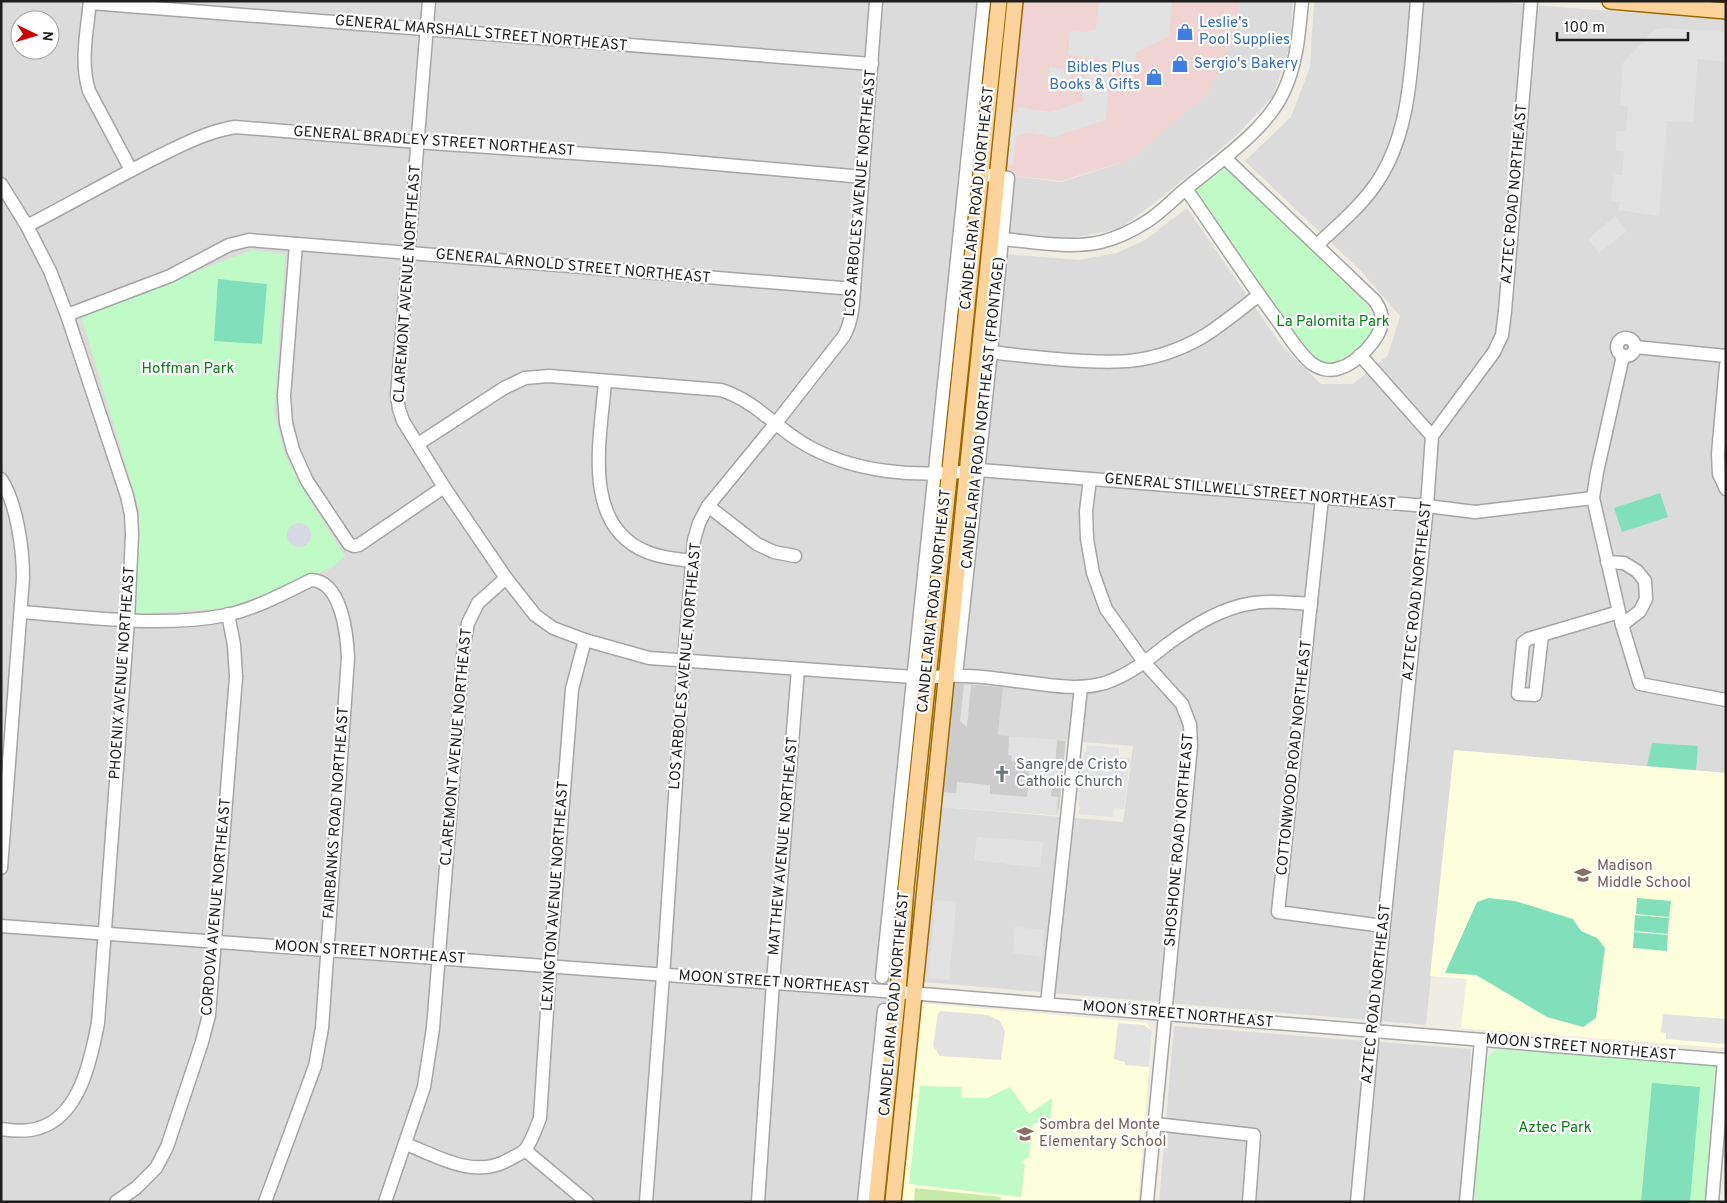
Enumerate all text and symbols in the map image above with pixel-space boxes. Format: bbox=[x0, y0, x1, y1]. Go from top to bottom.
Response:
north arrow bbox=[10, 10, 60, 60]
scale bar bbox=[1557, 10, 1688, 42]
street label: GENERAL MARSHALL STREET NORTHEAST bbox=[334, 12, 628, 56]
place label: Leslie's Pool Supplies bbox=[1199, 14, 1290, 50]
text: 100 m bbox=[1564, 19, 1605, 38]
shop icon: Leslie's Pool Supplies bbox=[1175, 22, 1195, 42]
text: N bbox=[38, 30, 55, 42]
shop icon: Sergio's Bakery bbox=[1170, 54, 1190, 74]
place label: Sergio's Bakery bbox=[1194, 55, 1298, 74]
place label: Bibles Plus Books & Gifts bbox=[1049, 59, 1140, 95]
shop icon: Bibles Plus Books & Gifts bbox=[1144, 67, 1164, 87]
street label: LOS ARBOLES AVENUE NORTHEAST bbox=[841, 69, 881, 317]
street label: CANDELARIA ROAD NORTHEAST bbox=[957, 85, 999, 311]
street label: AZTEC ROAD NORTHEAST bbox=[1498, 103, 1532, 285]
street label: GENERAL BRADLEY STREET NORTHEAST bbox=[292, 123, 576, 161]
street label: CLAREMONT AVENUE NORTHEAST bbox=[390, 164, 426, 404]
street label: GENERAL ARNOLD STREET NORTHEAST bbox=[435, 246, 711, 288]
street label: CANDELARIA ROAD NORTHEAST (FRONTAGE) bbox=[958, 256, 1010, 570]
park label: La Palomita Park bbox=[1276, 313, 1390, 332]
park label: Hoffman Park bbox=[142, 360, 234, 379]
street label: GENERAL STILLWELL STREET NORTHEAST bbox=[1103, 470, 1397, 514]
street label: CANDELARIA ROAD NORTHEAST bbox=[914, 488, 956, 714]
street label: AZTEC ROAD NORTHEAST bbox=[1399, 500, 1437, 682]
street label: LOS ARBOLES AVENUE NORTHEAST bbox=[666, 542, 706, 790]
street label: PHOENIX AVENUE NORTHEAST bbox=[106, 566, 140, 780]
street label: CLAREMONT AVENUE NORTHEAST bbox=[437, 627, 477, 867]
street label: COTTONWOOD ROAD NORTHEAST bbox=[1273, 639, 1317, 877]
street label: FAIRBANKS ROAD NORTHEAST bbox=[320, 706, 354, 920]
street label: SHOSHONE ROAD NORTHEAST bbox=[1161, 732, 1199, 948]
street label: MATTHEW AVENUE NORTHEAST bbox=[765, 736, 803, 956]
place label: Sangre de Cristo Catholic Church bbox=[1016, 756, 1127, 792]
church icon: Sangre de Cristo Catholic Church bbox=[992, 764, 1012, 784]
street label: LEXINGTON AVENUE NORTHEAST bbox=[538, 780, 574, 1012]
street label: CORDOVA AVENUE NORTHEAST bbox=[198, 797, 236, 1017]
place label: Madison Middle School bbox=[1597, 857, 1691, 893]
school or university icon: Madison Middle School bbox=[1573, 865, 1593, 885]
street label: CANDELARIA ROAD NORTHEAST bbox=[876, 891, 914, 1117]
street label: AZTEC ROAD NORTHEAST bbox=[1358, 903, 1396, 1085]
street label: MOON STREET NORTHEAST bbox=[274, 937, 466, 969]
street label: MOON STREET NORTHEAST bbox=[678, 967, 870, 999]
street label: MOON STREET NORTHEAST bbox=[1082, 997, 1274, 1033]
street label: MOON STREET NORTHEAST bbox=[1485, 1030, 1677, 1066]
place label: Sombra del Monte Elementary School bbox=[1039, 1116, 1166, 1152]
park label: Aztec Park bbox=[1518, 1119, 1592, 1138]
school or university icon: Sombra del Monte Elementary School bbox=[1015, 1124, 1035, 1144]

